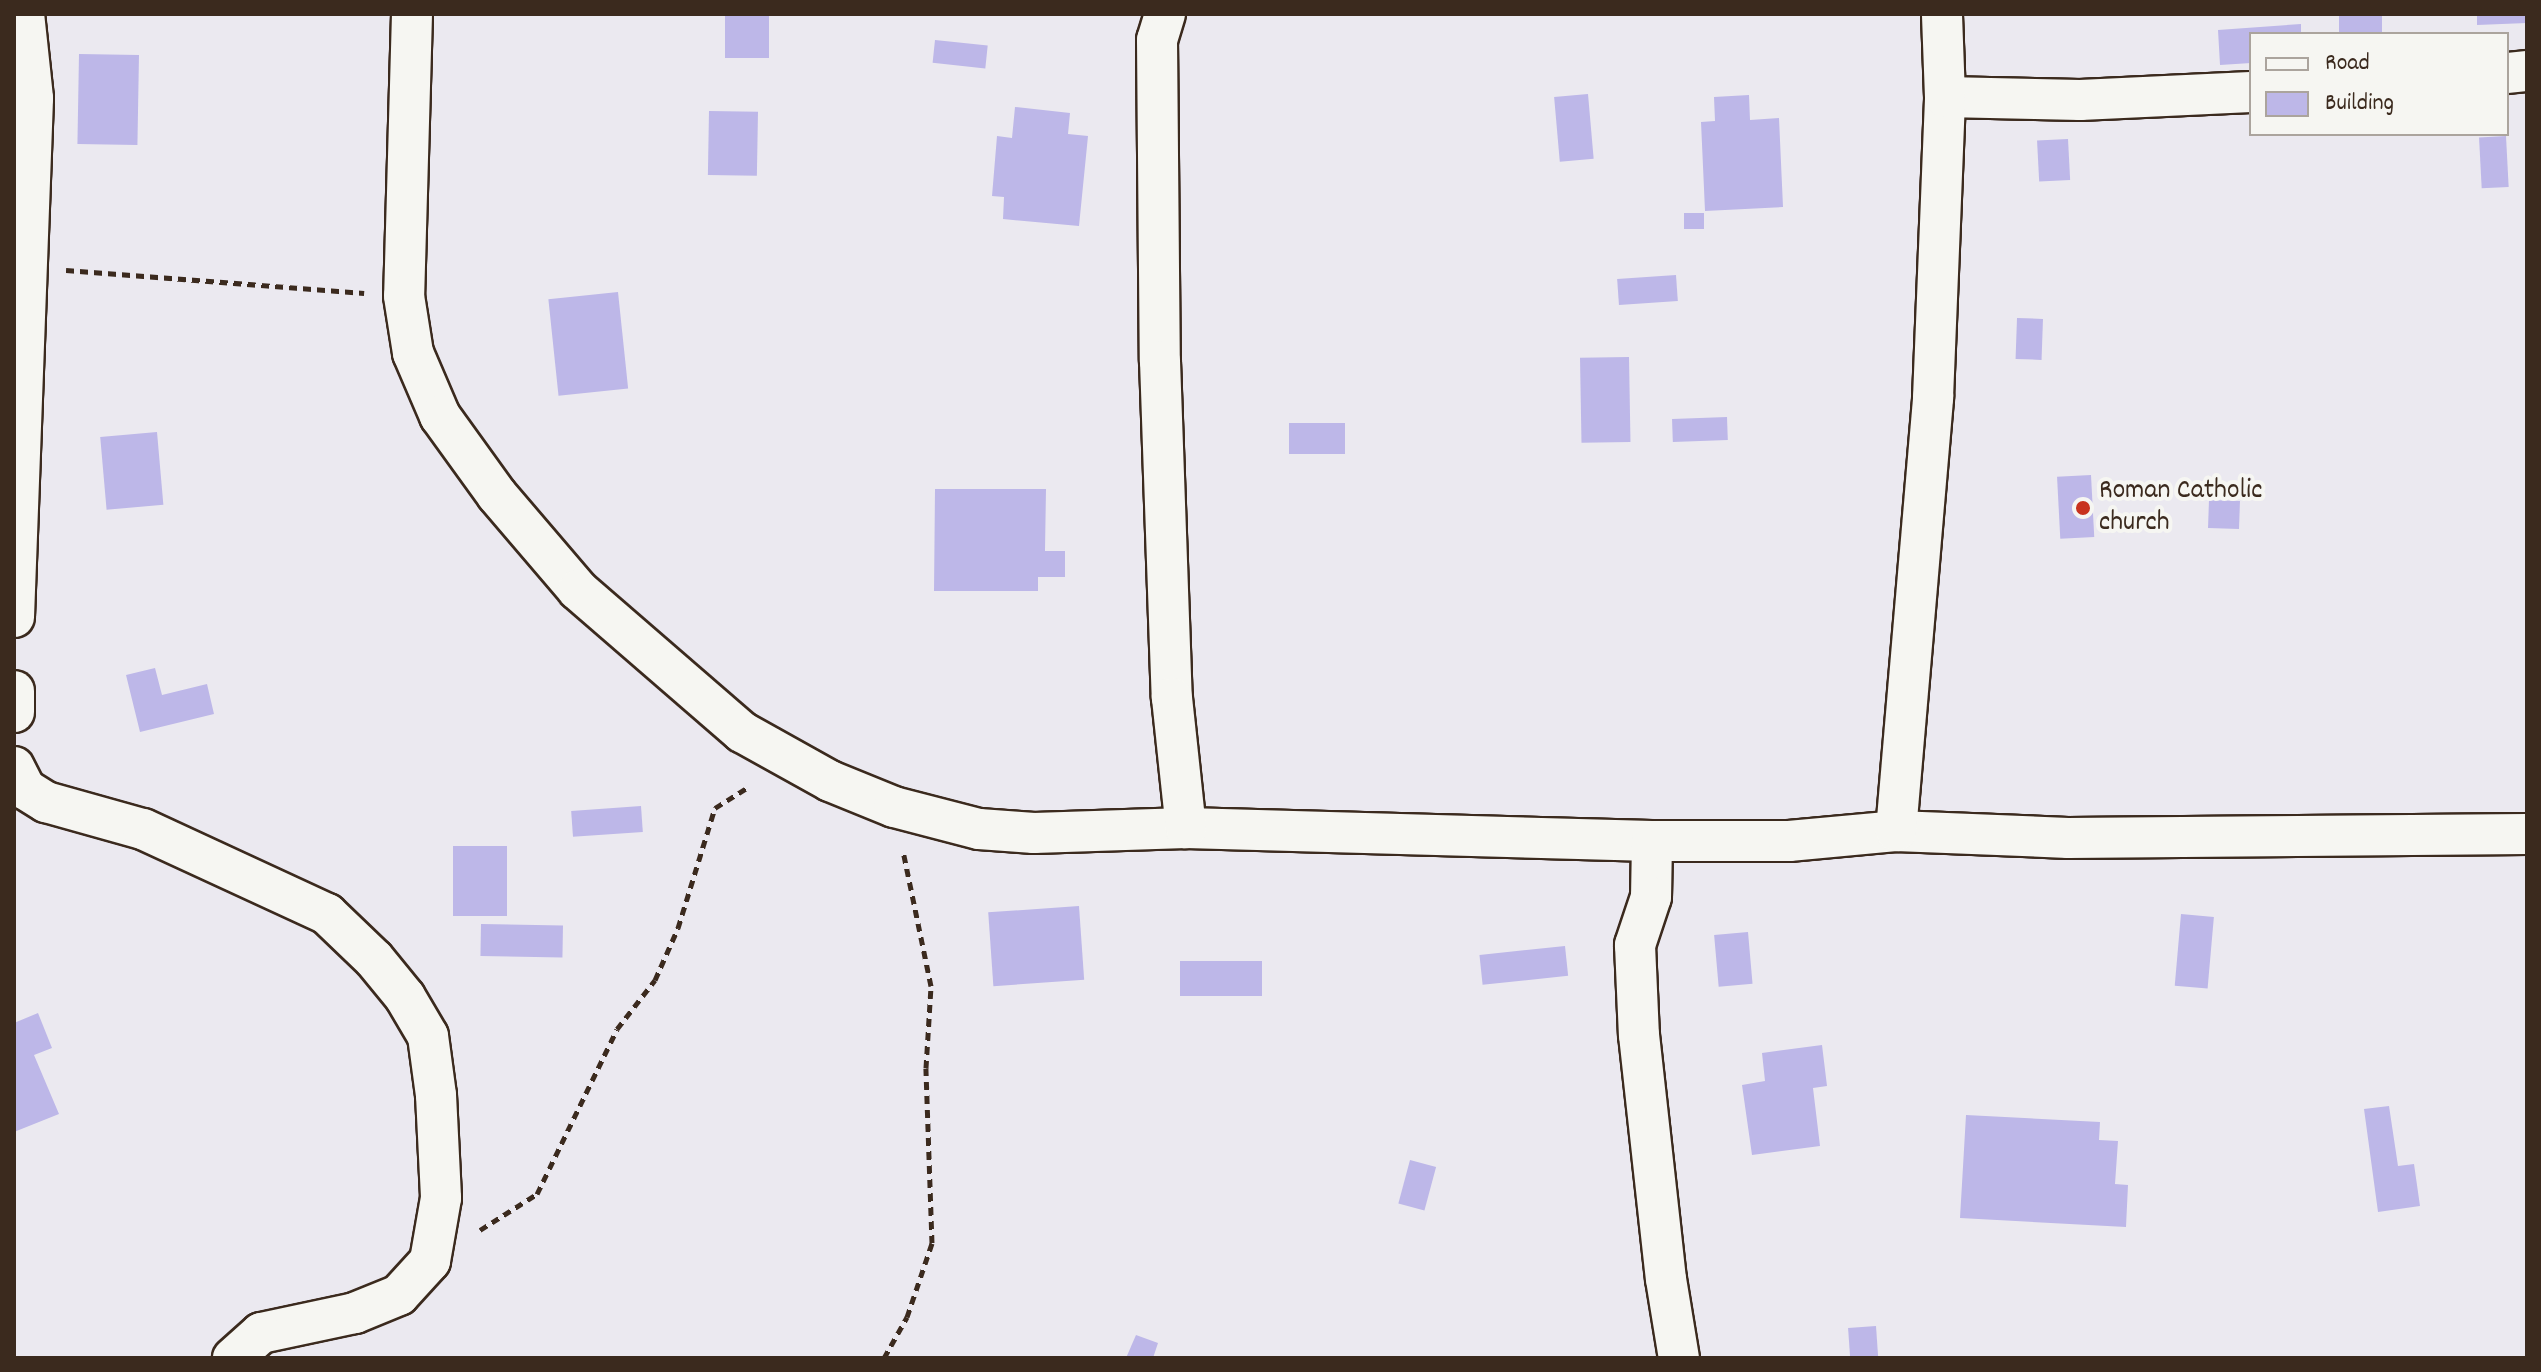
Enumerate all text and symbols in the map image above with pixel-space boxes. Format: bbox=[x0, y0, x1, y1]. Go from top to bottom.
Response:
legend bbox=[2249, 32, 2509, 136]
text: Road bbox=[2325, 47, 2370, 81]
text: Building bbox=[2325, 87, 2394, 121]
place label: Roman Catholic church bbox=[2099, 475, 2262, 541]
marker: Roman Catholic church bbox=[2074, 499, 2092, 517]

